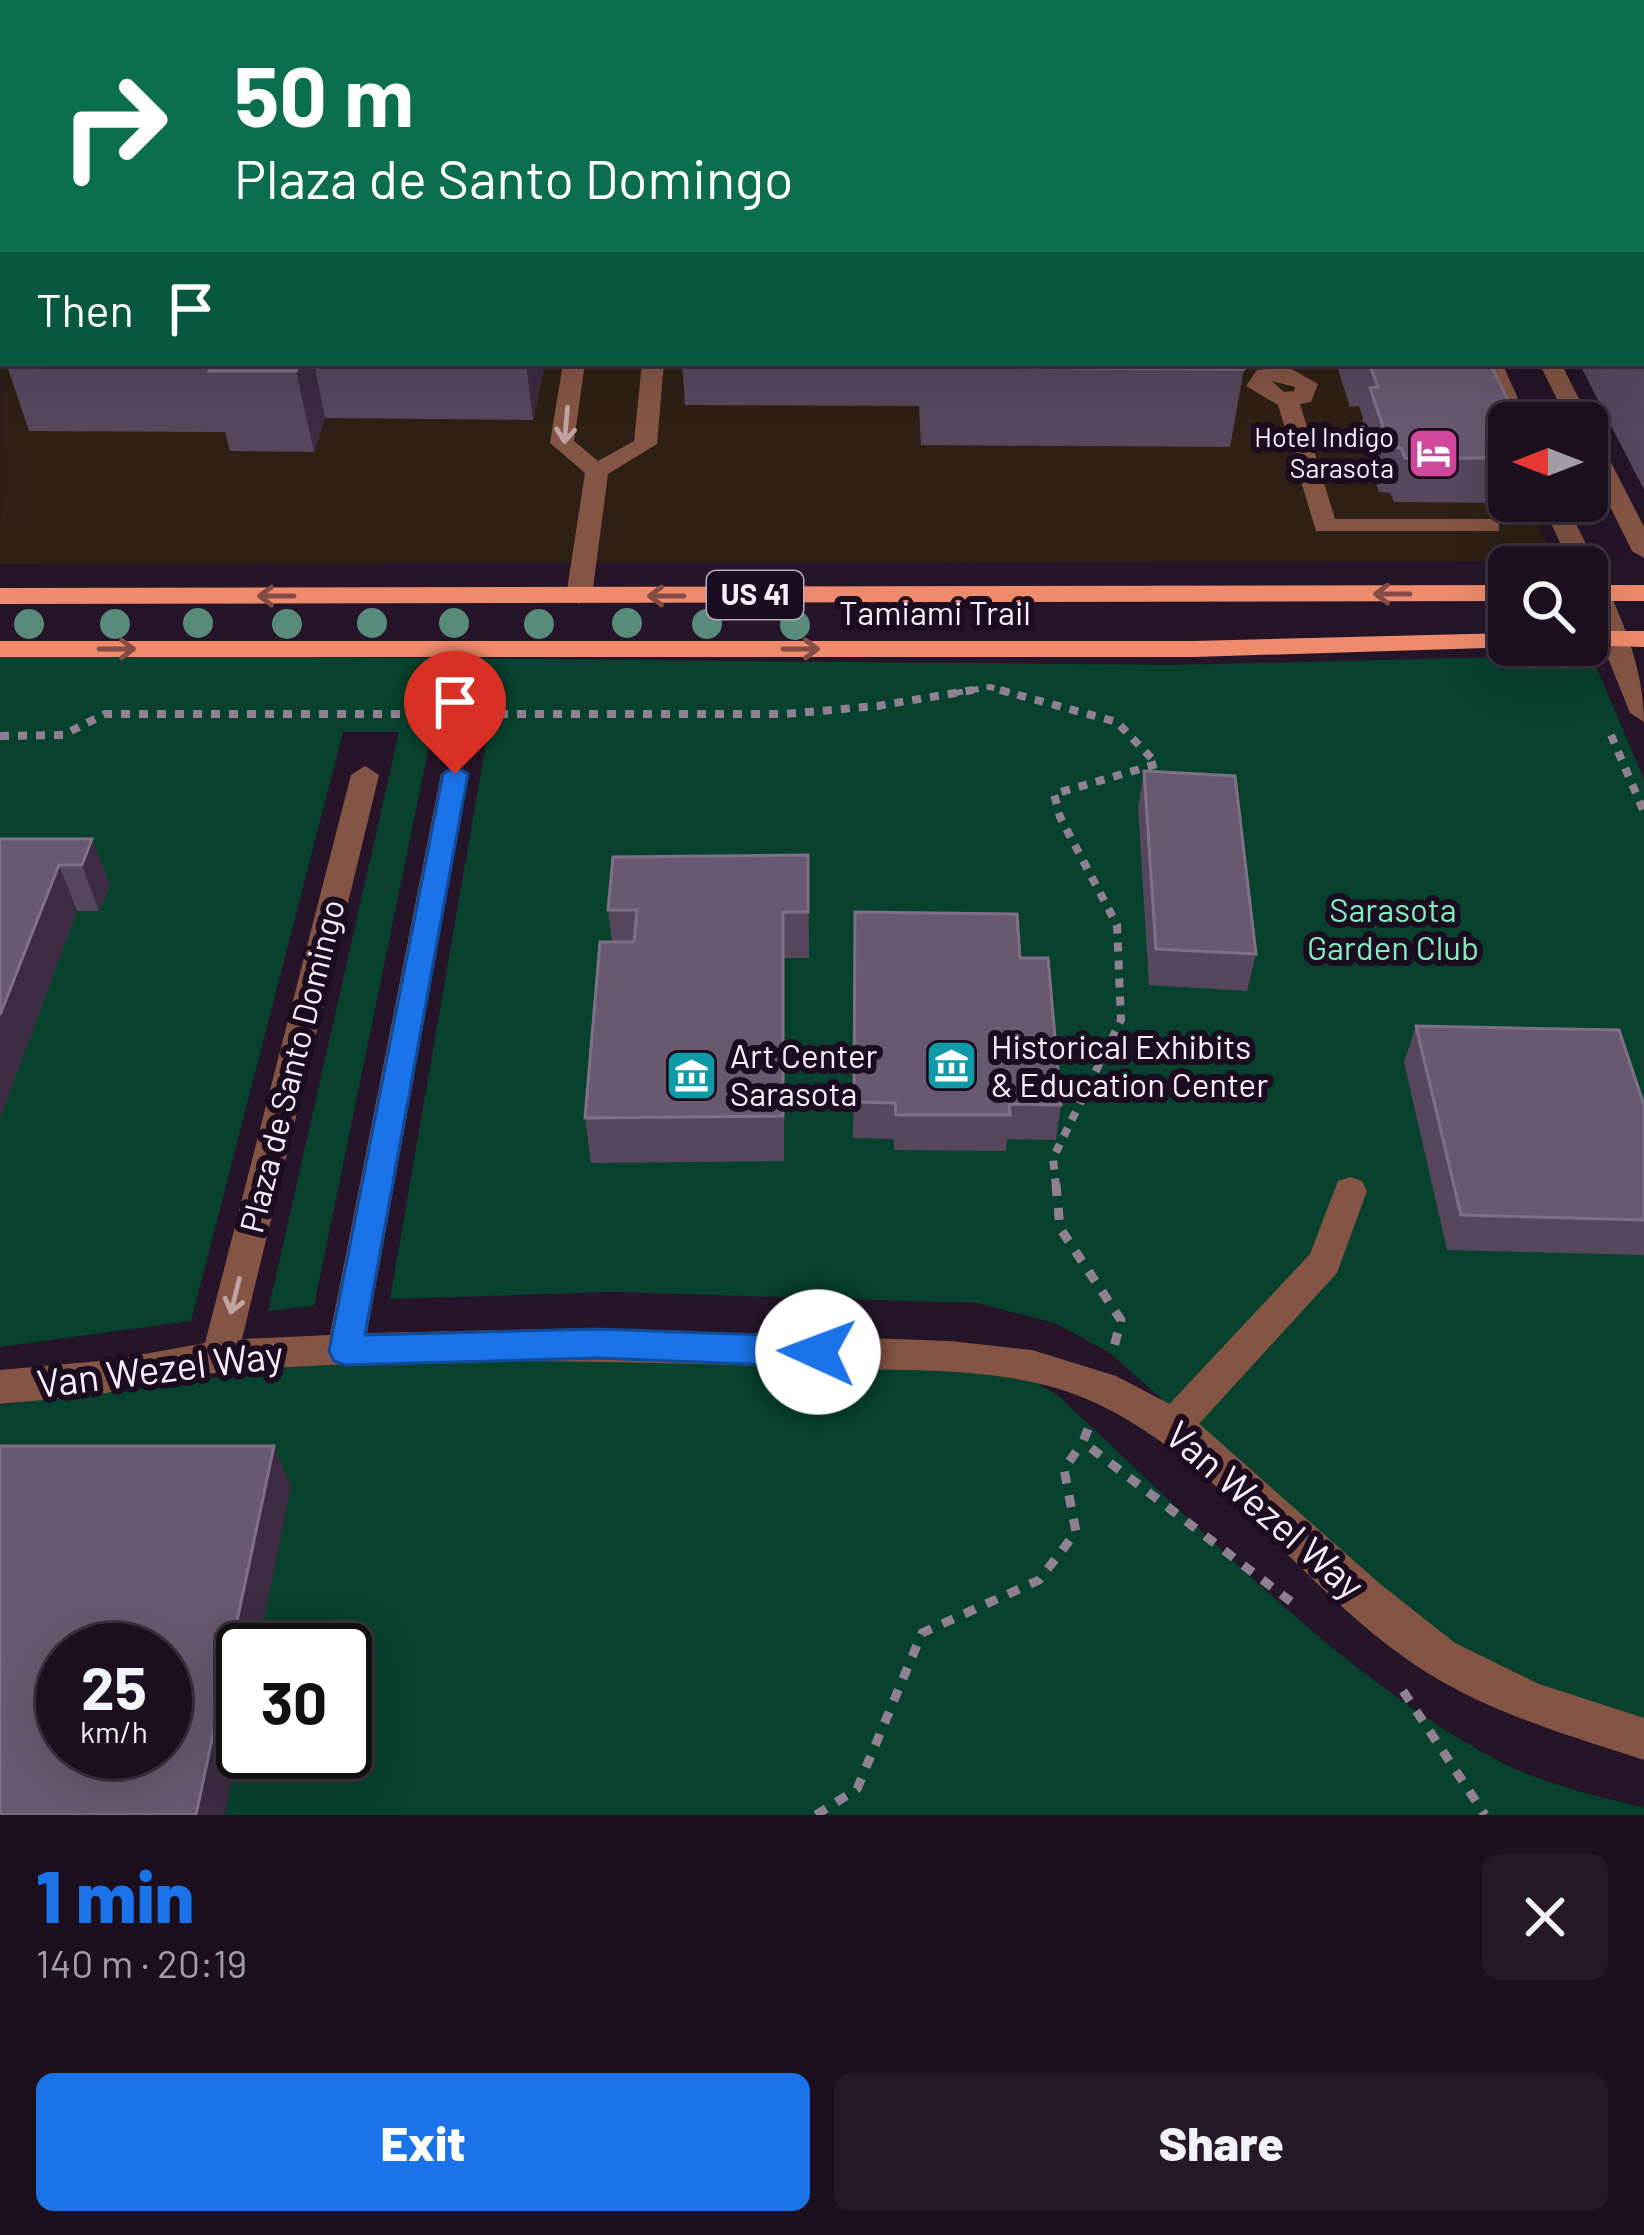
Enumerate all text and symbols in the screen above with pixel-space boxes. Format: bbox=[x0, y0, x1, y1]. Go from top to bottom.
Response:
text: 50 m bbox=[234, 43, 414, 144]
icon: right bbox=[36, 48, 192, 204]
text: Plaza de Santo Domingo bbox=[234, 145, 793, 210]
icon: arrive bbox=[158, 276, 224, 342]
text: Then bbox=[36, 282, 134, 336]
north arrow bbox=[1488, 402, 1608, 522]
map controls bbox=[1488, 402, 1608, 666]
one-way arrow bbox=[554, 404, 577, 443]
place label: Hotel Indigo Sarasota bbox=[1254, 420, 1394, 483]
hotel icon: Hotel Indigo Sarasota bbox=[1405, 426, 1461, 482]
button: search bbox=[1488, 546, 1608, 666]
road number: US 41 bbox=[707, 571, 803, 619]
one-way arrow bbox=[1373, 583, 1412, 605]
one-way arrow bbox=[257, 585, 296, 607]
one-way arrow bbox=[647, 585, 686, 607]
street label: Tamiami Trail bbox=[839, 592, 1031, 632]
one-way arrow bbox=[97, 638, 136, 660]
one-way arrow bbox=[781, 638, 820, 660]
pin bbox=[404, 651, 506, 774]
icon: arrive bbox=[422, 669, 488, 735]
park label: Sarasota Garden Club bbox=[1307, 889, 1479, 967]
street label: Plaza de Santo Domingo bbox=[230, 895, 352, 1236]
place label: Historical Exhibits & Education Center bbox=[991, 1026, 1268, 1104]
place label: Art Center Sarasota bbox=[730, 1035, 878, 1113]
museum icon: Historical Exhibits & Education Center bbox=[924, 1038, 980, 1094]
museum icon: Art Center Sarasota bbox=[663, 1047, 719, 1103]
one-way arrow bbox=[223, 1277, 245, 1315]
position arrow bbox=[755, 1289, 881, 1415]
street label: Van Wezel Way bbox=[34, 1329, 286, 1406]
street label: Van Wezel Way bbox=[1157, 1410, 1375, 1608]
speed limit sign: 30 bbox=[216, 1623, 372, 1779]
text: 25 bbox=[81, 1650, 147, 1722]
text: km/h bbox=[80, 1713, 148, 1749]
text: 1 min bbox=[36, 1851, 194, 1937]
button: close bbox=[1482, 1854, 1608, 1980]
text: 140 m · 20:19 bbox=[36, 1939, 247, 1986]
button: Exit bbox=[36, 2073, 810, 2211]
button: Share bbox=[834, 2073, 1608, 2211]

